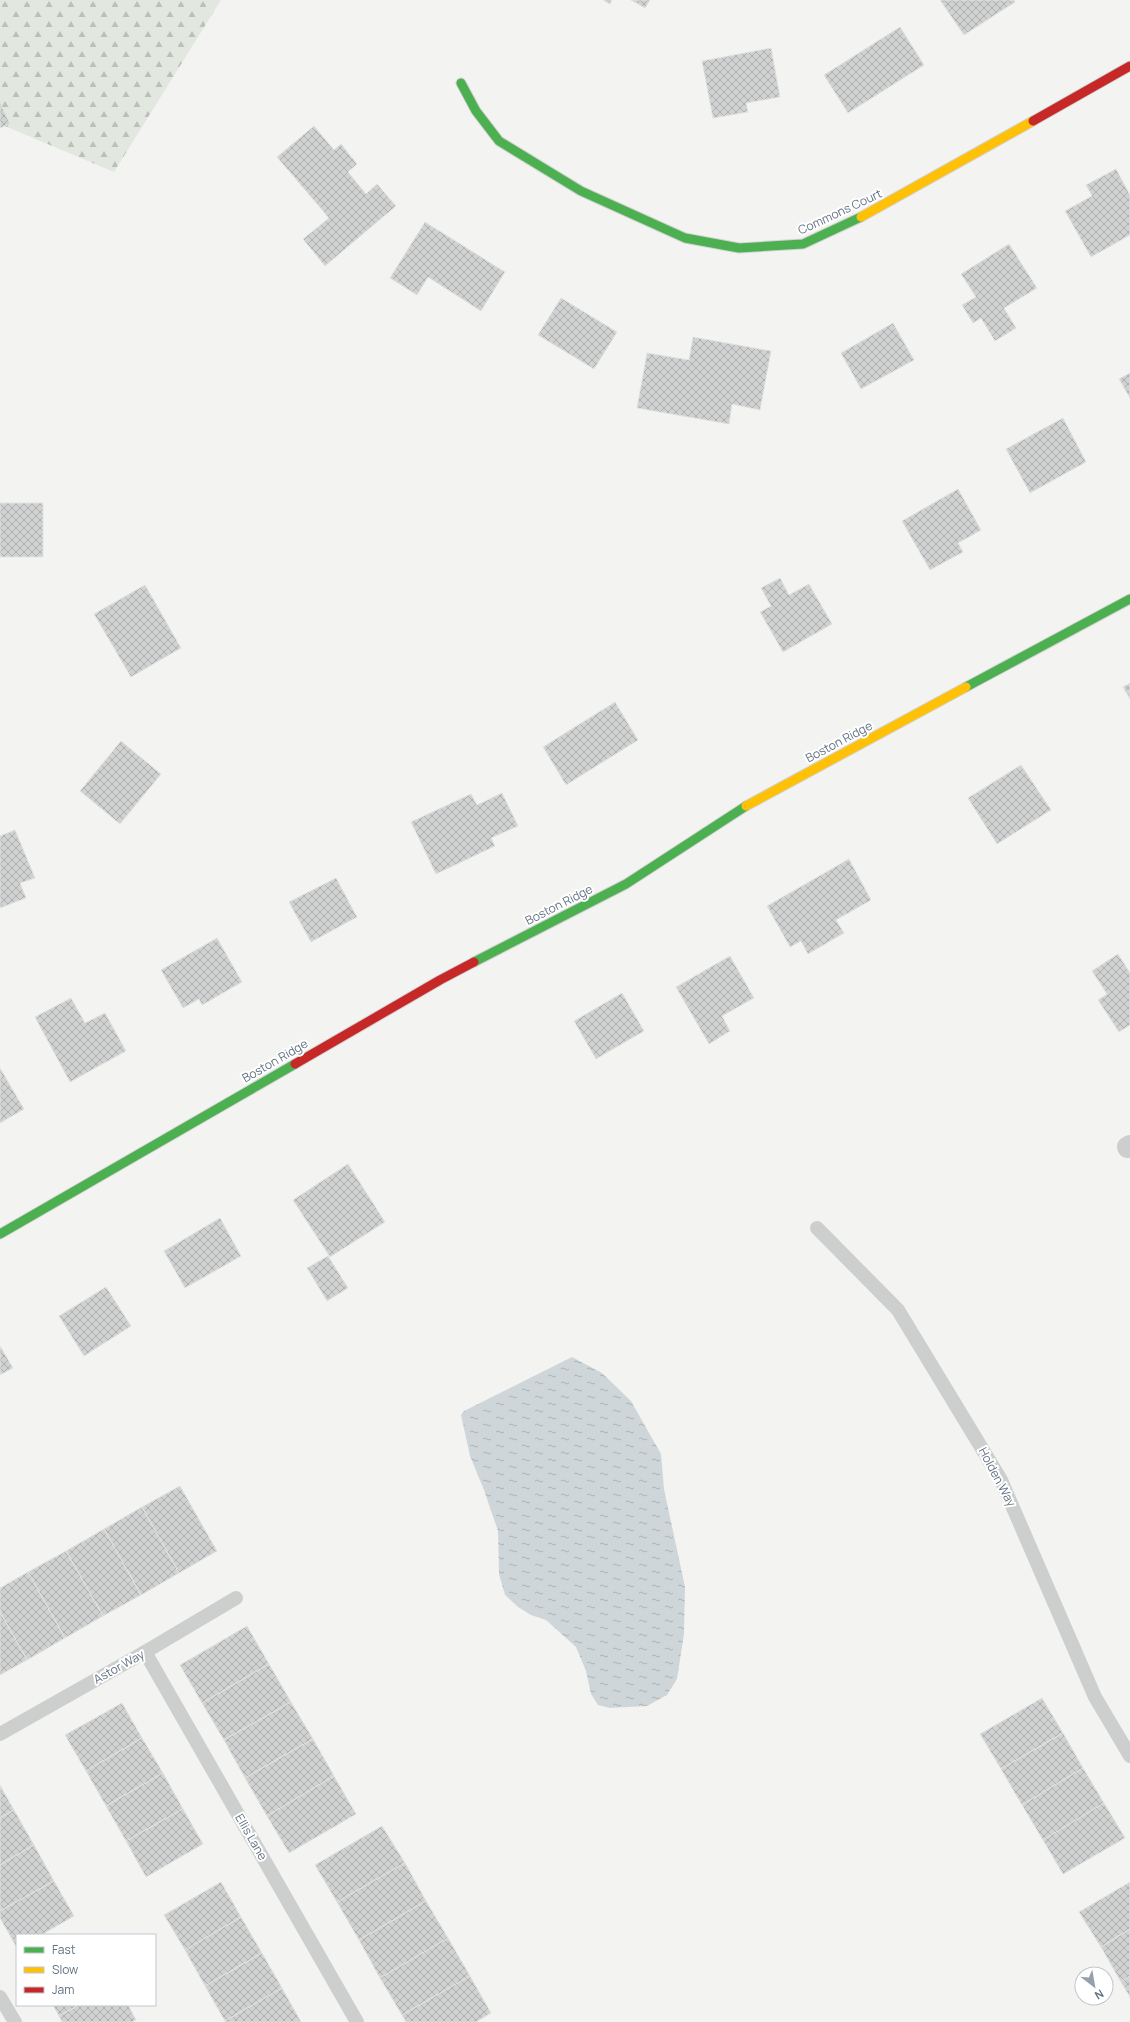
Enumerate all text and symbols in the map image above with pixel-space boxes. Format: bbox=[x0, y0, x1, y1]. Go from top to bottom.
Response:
street label: Commons Court bbox=[795, 185, 885, 238]
street label: Boston Ridge bbox=[802, 717, 875, 766]
street label: Boston Ridge bbox=[522, 880, 595, 929]
street label: Boston Ridge bbox=[239, 1035, 311, 1086]
street label: Holden Way bbox=[975, 1444, 1020, 1510]
street label: Astor Way bbox=[90, 1645, 148, 1687]
street label: Ellis Lane bbox=[231, 1810, 272, 1863]
legend bbox=[16, 1934, 156, 2006]
text: Fast bbox=[52, 1941, 76, 1958]
text: Slow bbox=[52, 1961, 78, 1978]
north arrow bbox=[1074, 1966, 1114, 2006]
text: Jam bbox=[52, 1981, 74, 1998]
text: N bbox=[1092, 1987, 1107, 2004]

